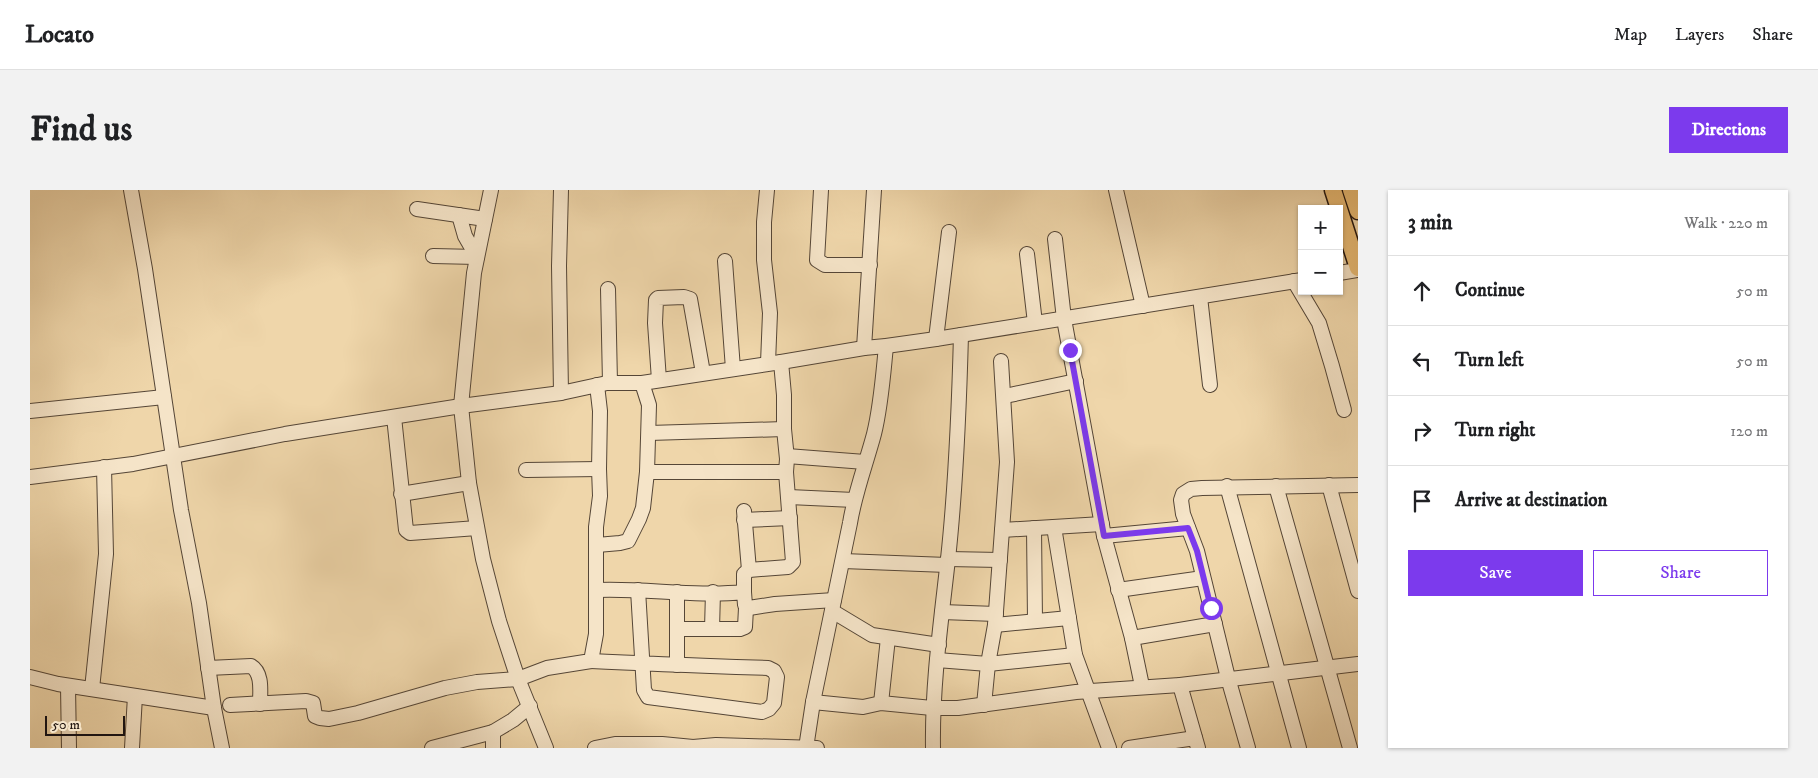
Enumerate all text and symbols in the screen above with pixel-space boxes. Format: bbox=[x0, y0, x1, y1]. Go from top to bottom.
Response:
text: Locato bbox=[25, 20, 94, 50]
text: Map bbox=[1614, 24, 1647, 46]
text: Layers bbox=[1675, 24, 1724, 46]
text: Share bbox=[1752, 24, 1793, 46]
button: Directions bbox=[1669, 107, 1788, 153]
text: Find us bbox=[30, 108, 132, 152]
map controls bbox=[1298, 205, 1343, 295]
button: + bbox=[1298, 205, 1343, 250]
text: 3 min bbox=[1408, 210, 1453, 236]
text: Walk · 220 m bbox=[1684, 213, 1768, 233]
button: − bbox=[1298, 250, 1343, 295]
icon: ahead bbox=[1408, 277, 1436, 305]
text: Continue bbox=[1455, 279, 1525, 302]
text: 50 m bbox=[1736, 281, 1768, 301]
route end bbox=[1059, 339, 1082, 362]
icon: left bbox=[1408, 347, 1436, 375]
text: Turn left bbox=[1455, 349, 1524, 372]
text: 50 m bbox=[1736, 351, 1768, 371]
icon: right bbox=[1408, 417, 1436, 445]
text: Turn right bbox=[1455, 419, 1535, 442]
text: 120 m bbox=[1730, 421, 1768, 441]
icon: arrive bbox=[1408, 487, 1436, 515]
text: Arrive at destination bbox=[1455, 489, 1607, 512]
button: Save bbox=[1408, 550, 1583, 596]
button: Share bbox=[1593, 550, 1768, 596]
route start bbox=[1200, 597, 1223, 620]
scale bar bbox=[45, 713, 125, 736]
text: 50 m bbox=[52, 716, 80, 734]

